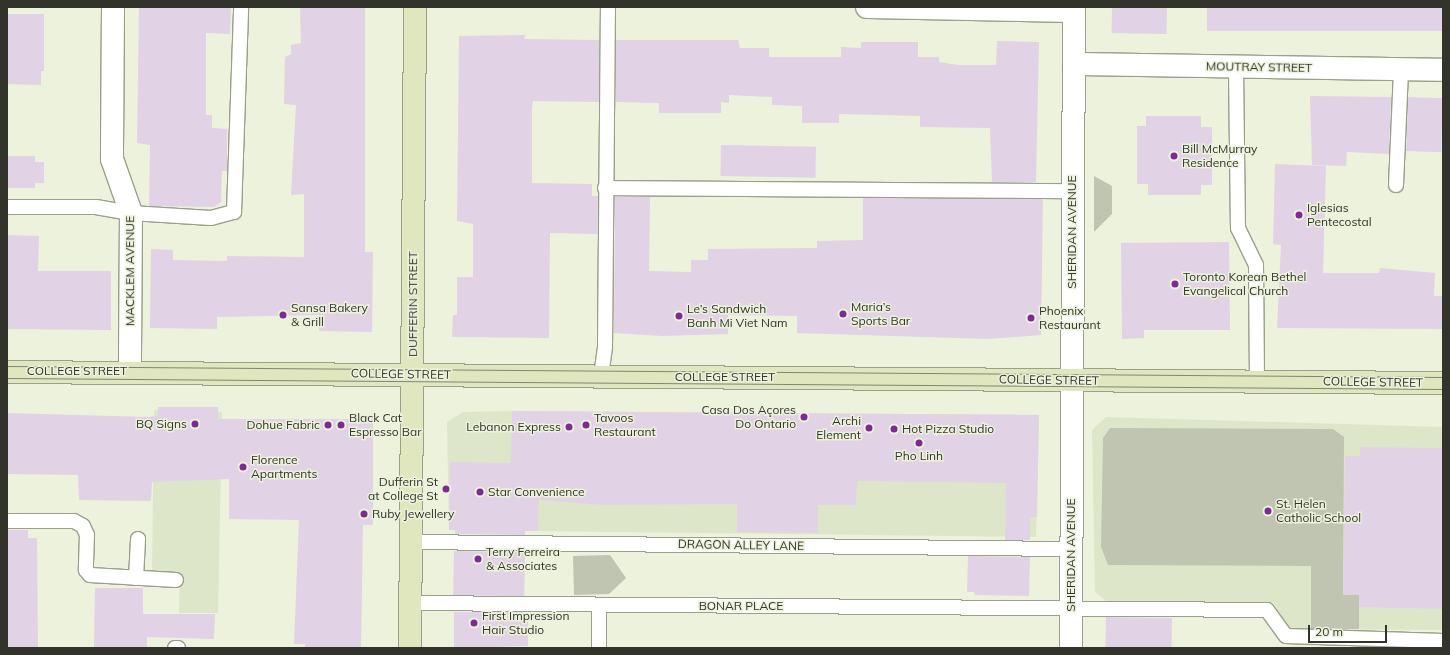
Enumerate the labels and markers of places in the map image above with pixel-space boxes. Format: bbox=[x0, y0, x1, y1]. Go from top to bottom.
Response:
place label: Bill McMurray Residence bbox=[1182, 142, 1257, 170]
marker: Bill McMurray Residence bbox=[1169, 151, 1179, 161]
place label: Iglesias Pentecostal bbox=[1307, 201, 1372, 229]
marker: Iglesias Pentecostal bbox=[1294, 210, 1304, 220]
place label: Toronto Korean Bethel Evangelical Church bbox=[1183, 270, 1306, 298]
marker: Toronto Korean Bethel Evangelical Church bbox=[1170, 279, 1180, 289]
place label: Maria’s Sports Bar bbox=[851, 300, 910, 328]
place label: Sansa Bakery & Grill bbox=[291, 301, 368, 329]
place label: Le’s Sandwich Banh Mi Viet Nam bbox=[687, 302, 788, 330]
place label: Phoenix Restaurant bbox=[1039, 304, 1101, 332]
marker: Maria’s Sports Bar bbox=[838, 309, 848, 319]
marker: Sansa Bakery & Grill bbox=[278, 310, 288, 320]
marker: Le’s Sandwich Banh Mi Viet Nam bbox=[674, 311, 684, 321]
marker: Phoenix Restaurant bbox=[1026, 313, 1036, 323]
place label: Casa Dos Açores Do Ontario bbox=[701, 403, 796, 431]
place label: Black Cat Espresso Bar bbox=[349, 411, 422, 439]
place label: Tavoos Restaurant bbox=[594, 411, 656, 439]
marker: Casa Dos Açores Do Ontario bbox=[799, 412, 809, 422]
place label: Archi Element bbox=[816, 414, 861, 442]
place label: BQ Signs bbox=[136, 417, 187, 431]
place label: Dohue Fabric bbox=[247, 418, 320, 432]
marker: BQ Signs bbox=[190, 419, 200, 429]
marker: Dohue Fabric bbox=[323, 420, 333, 430]
marker: Black Cat Espresso Bar bbox=[336, 420, 346, 430]
place label: Lebanon Express bbox=[466, 420, 561, 434]
marker: Tavoos Restaurant bbox=[581, 420, 591, 430]
marker: Lebanon Express bbox=[564, 422, 574, 432]
place label: Hot Pizza Studio bbox=[902, 422, 994, 436]
marker: Archi Element bbox=[864, 423, 874, 433]
marker: Hot Pizza Studio bbox=[889, 424, 899, 434]
marker: Pho Linh bbox=[914, 438, 924, 448]
place label: Pho Linh bbox=[895, 449, 943, 463]
place label: Florence Apartments bbox=[251, 453, 317, 481]
marker: Florence Apartments bbox=[238, 462, 248, 472]
place label: Dufferin St at College St bbox=[368, 475, 438, 503]
marker: Dufferin St at College St bbox=[441, 484, 451, 494]
place label: Star Convenience bbox=[488, 485, 585, 499]
marker: Star Convenience bbox=[475, 487, 485, 497]
place label: St. Helen Catholic School bbox=[1276, 497, 1361, 525]
marker: St. Helen Catholic School bbox=[1263, 506, 1273, 516]
place label: Ruby Jewellery bbox=[372, 507, 454, 521]
marker: Ruby Jewellery bbox=[359, 509, 369, 519]
place label: Terry Ferreira & Associates bbox=[486, 545, 560, 573]
marker: Terry Ferreira & Associates bbox=[473, 554, 483, 564]
place label: First Impression Hair Studio bbox=[482, 609, 569, 637]
marker: First Impression Hair Studio bbox=[469, 618, 479, 628]

